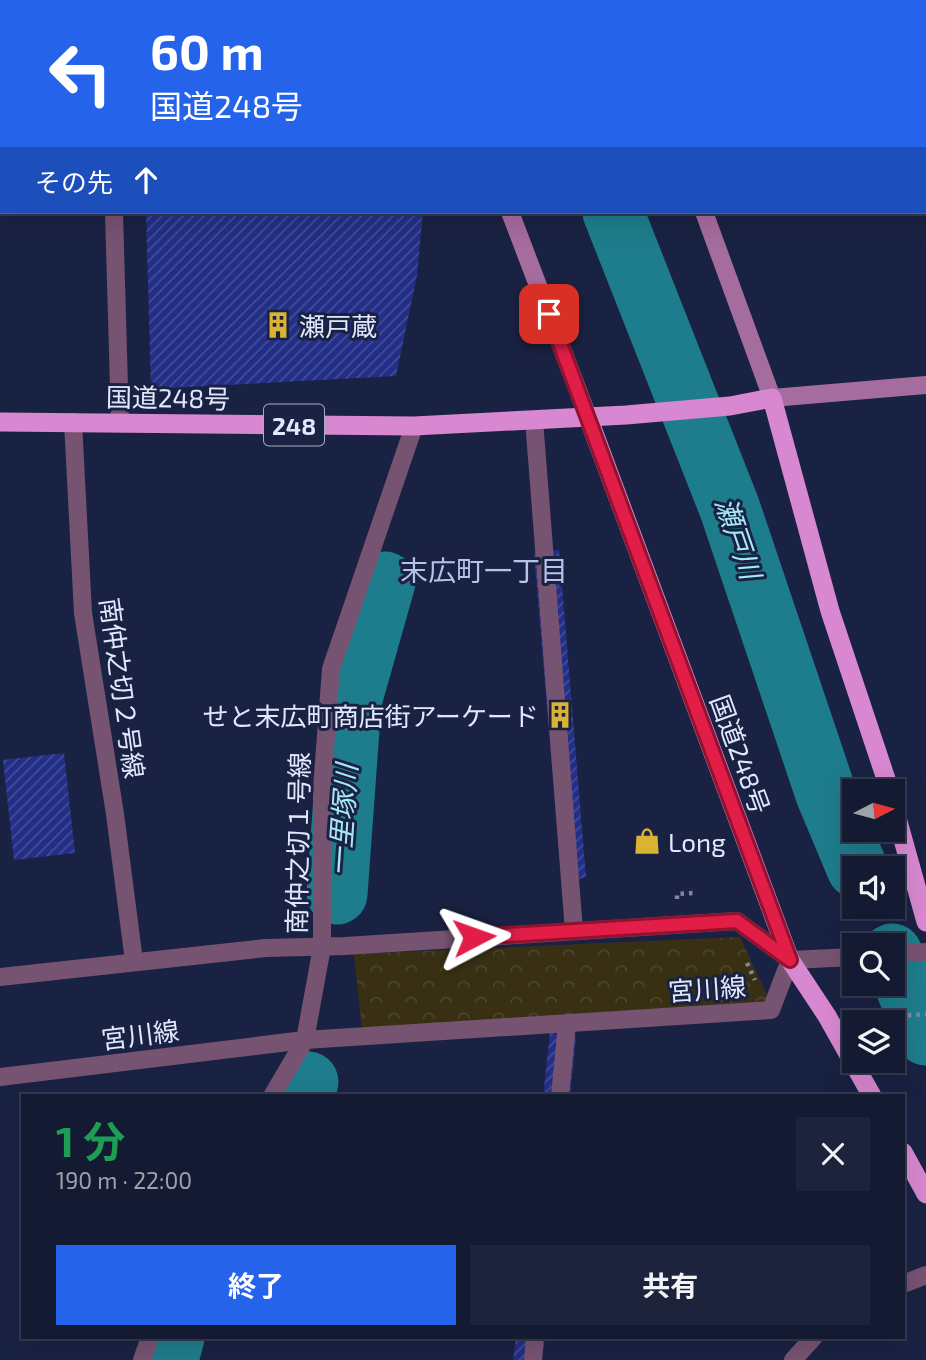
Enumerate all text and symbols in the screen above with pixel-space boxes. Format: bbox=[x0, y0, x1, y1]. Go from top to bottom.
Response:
text: 60 m bbox=[150, 21, 264, 80]
icon: left bbox=[35, 28, 126, 119]
text: 国道248号 bbox=[150, 86, 303, 124]
icon: ahead bbox=[127, 161, 165, 199]
text: その先 bbox=[35, 166, 113, 197]
pin bbox=[519, 284, 579, 344]
icon: arrive bbox=[530, 295, 568, 333]
building icon: 瀬戸蔵 bbox=[263, 310, 293, 340]
place label: 瀬戸蔵 bbox=[299, 310, 377, 341]
street label: 国道248号 bbox=[106, 380, 230, 414]
road number: 248 bbox=[264, 404, 324, 446]
water label: 瀬戸川 bbox=[709, 493, 770, 586]
district label: 末広町一丁目 bbox=[400, 553, 568, 587]
street label: 南仲之切２号線 bbox=[95, 596, 151, 780]
street label: 国道248号 bbox=[705, 690, 777, 818]
place label: せと末広町商店街アーケード bbox=[203, 700, 539, 731]
building icon: せと末広町商店街アーケード bbox=[545, 700, 575, 730]
street label: 南仲之切１号線 bbox=[280, 752, 314, 934]
water label: 一里塚川 bbox=[321, 760, 363, 877]
north arrow bbox=[842, 779, 905, 842]
map controls bbox=[842, 779, 905, 1073]
shop icon: Long bbox=[632, 826, 662, 856]
place label: Long bbox=[668, 826, 726, 857]
button: sound bbox=[842, 856, 905, 919]
position arrow bbox=[437, 900, 511, 974]
button: search bbox=[842, 933, 905, 996]
street label: 宮川線 bbox=[667, 970, 747, 1006]
button: layers bbox=[842, 1010, 905, 1073]
street label: 宮川線 bbox=[99, 1014, 181, 1054]
text: 1 分 bbox=[56, 1115, 125, 1165]
button: close bbox=[796, 1117, 870, 1191]
text: 190 m · 22:00 bbox=[56, 1166, 192, 1194]
button: 終了 bbox=[56, 1245, 456, 1325]
button: 共有 bbox=[470, 1245, 870, 1325]

